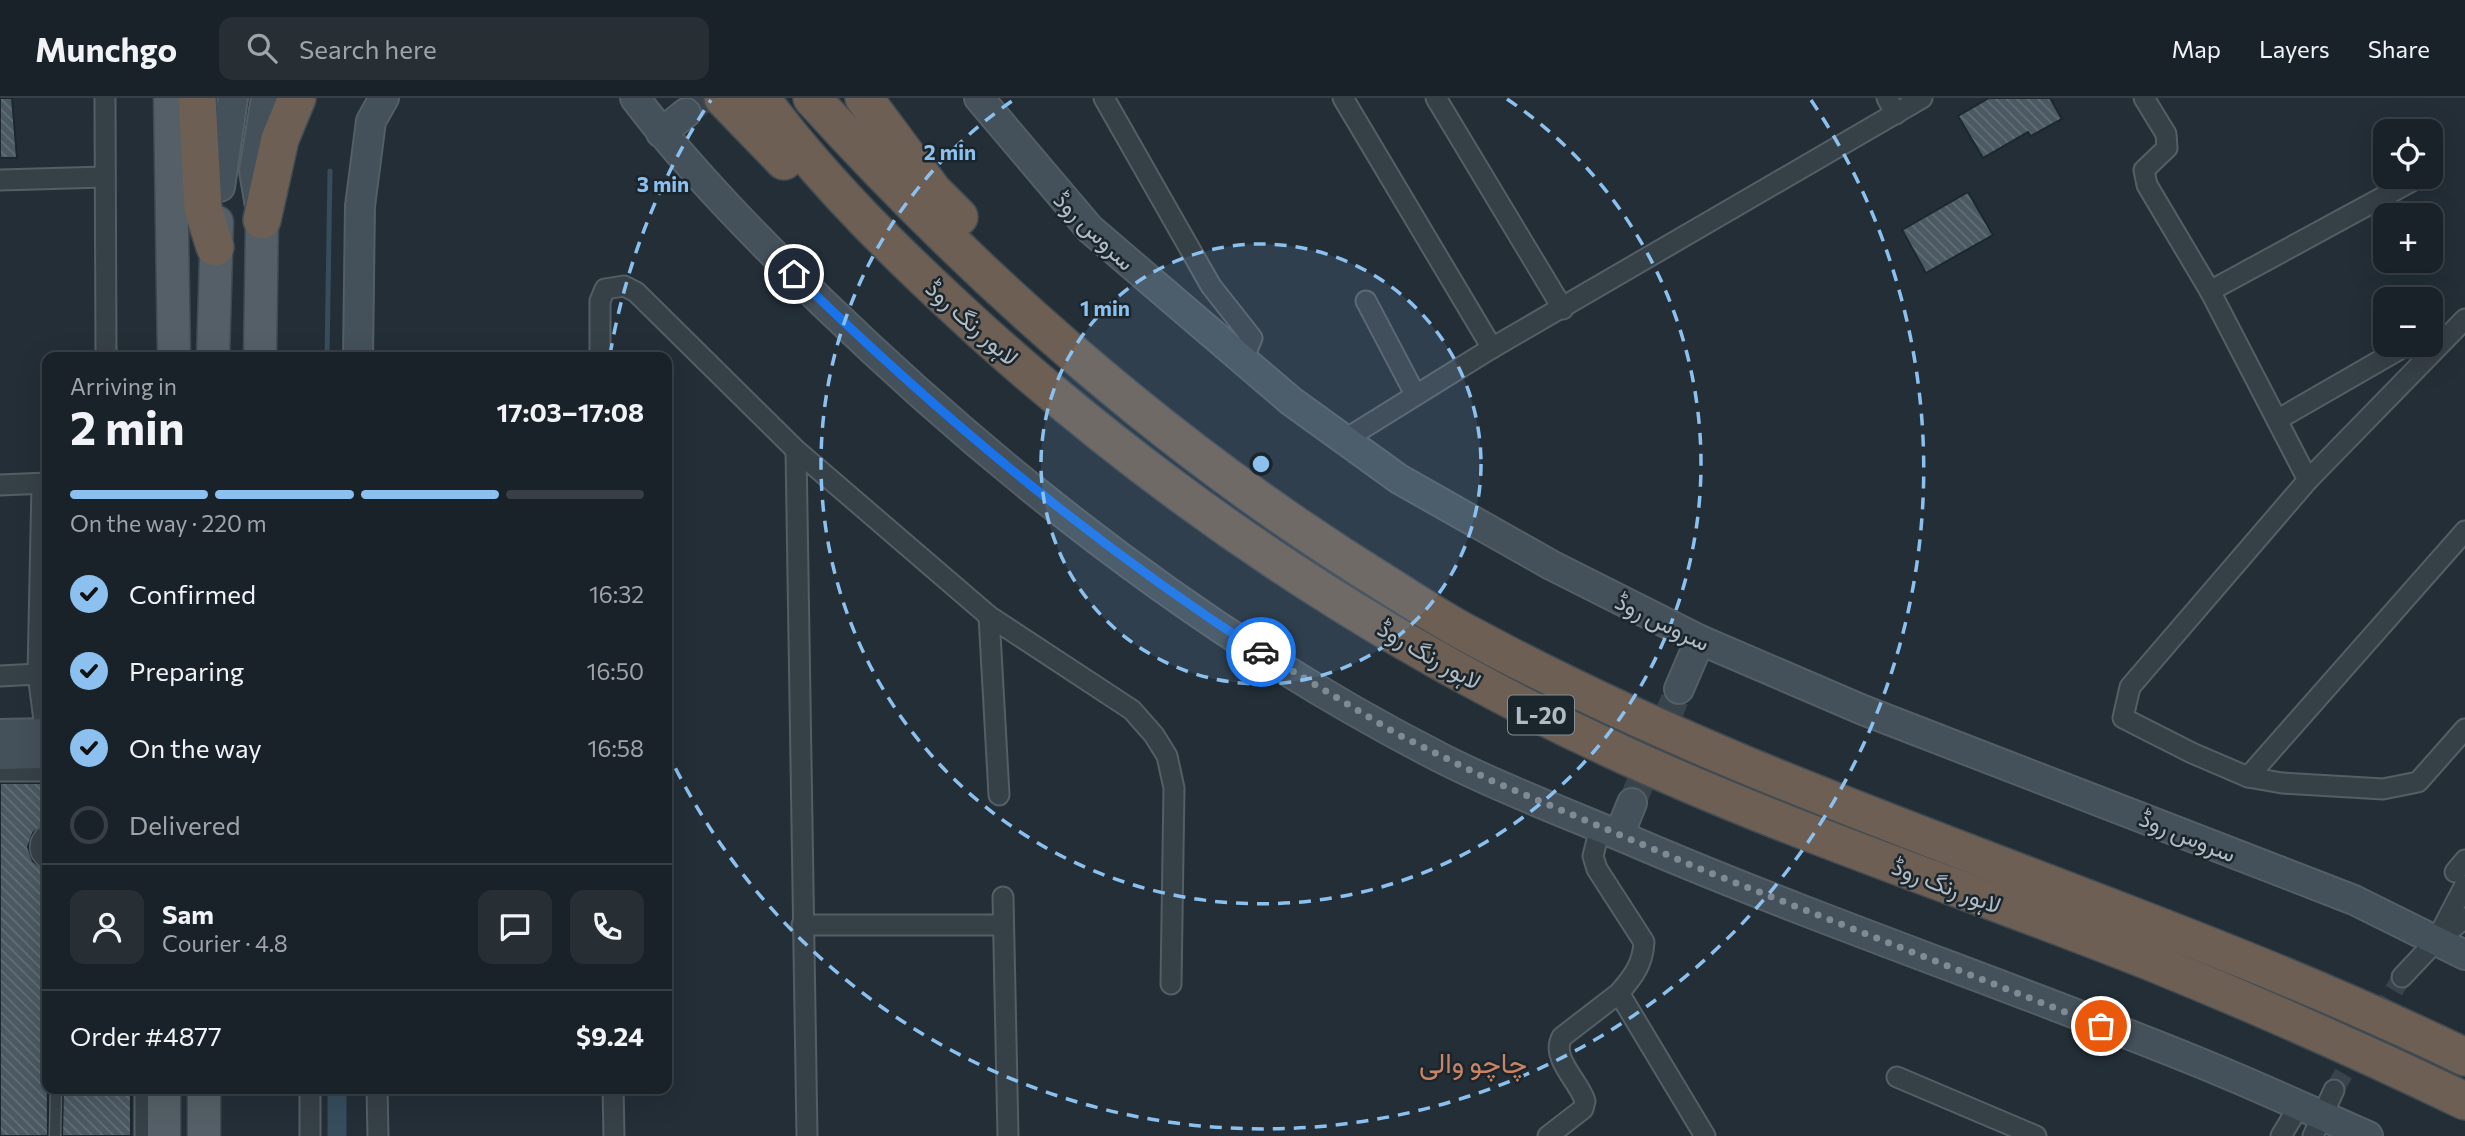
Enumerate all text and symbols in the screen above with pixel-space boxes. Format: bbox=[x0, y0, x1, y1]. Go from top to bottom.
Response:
search box bbox=[219, 17, 709, 80]
text: Munchgo bbox=[35, 28, 177, 69]
icon: search bbox=[243, 29, 281, 67]
text: Search here bbox=[299, 33, 437, 64]
text: Map bbox=[2172, 34, 2221, 63]
text: Layers bbox=[2259, 34, 2330, 63]
text: Share bbox=[2368, 34, 2430, 63]
map controls bbox=[2373, 119, 2443, 357]
button: locate bbox=[2373, 119, 2443, 189]
text: 2 min bbox=[924, 139, 976, 164]
text: 3 min bbox=[637, 171, 689, 196]
street label: سروس روڈ bbox=[1047, 184, 1142, 277]
button: + bbox=[2373, 203, 2443, 273]
pin bbox=[764, 244, 824, 304]
icon: home bbox=[775, 255, 813, 293]
street label: لاہور رنگ روڈ bbox=[919, 273, 1025, 373]
button: − bbox=[2373, 287, 2443, 357]
text: 1 min bbox=[1080, 295, 1130, 320]
text: Arriving in bbox=[70, 372, 177, 400]
text: 17:03–17:08 bbox=[497, 396, 644, 427]
text: 2 min bbox=[70, 398, 185, 454]
centre of rings bbox=[1249, 452, 1273, 476]
text: On the way · 220 m bbox=[70, 509, 267, 537]
icon: check bbox=[70, 575, 108, 613]
text: Confirmed bbox=[129, 578, 256, 609]
text: 16:32 bbox=[589, 580, 644, 608]
street label: سروس روڈ bbox=[1610, 586, 1715, 658]
street label: لاہور رنگ روڈ bbox=[1372, 613, 1487, 698]
courier bbox=[1226, 617, 1296, 687]
icon: car bbox=[1242, 633, 1280, 671]
icon: check bbox=[70, 652, 108, 690]
text: Preparing bbox=[129, 655, 244, 686]
text: 16:50 bbox=[587, 657, 644, 685]
road number: L-20 bbox=[1508, 695, 1574, 734]
icon: check bbox=[70, 729, 108, 767]
text: On the way bbox=[129, 732, 262, 763]
text: 16:58 bbox=[588, 734, 644, 762]
street label: سروس روڈ bbox=[2135, 803, 2240, 869]
text: Delivered bbox=[129, 809, 240, 840]
street label: لاہور رنگ روڈ bbox=[1887, 851, 2006, 922]
button: person bbox=[70, 890, 144, 964]
button: chat bbox=[478, 890, 552, 964]
button: phone bbox=[570, 890, 644, 964]
text: Sam bbox=[162, 898, 214, 929]
text: Courier · 4.8 bbox=[162, 929, 288, 957]
pin bbox=[2071, 996, 2131, 1056]
icon: bag bbox=[2082, 1007, 2120, 1045]
text: Order #4877 bbox=[70, 1020, 222, 1051]
text: $9.24 bbox=[576, 1020, 644, 1051]
district label: چاچو والی bbox=[1419, 1045, 1527, 1082]

